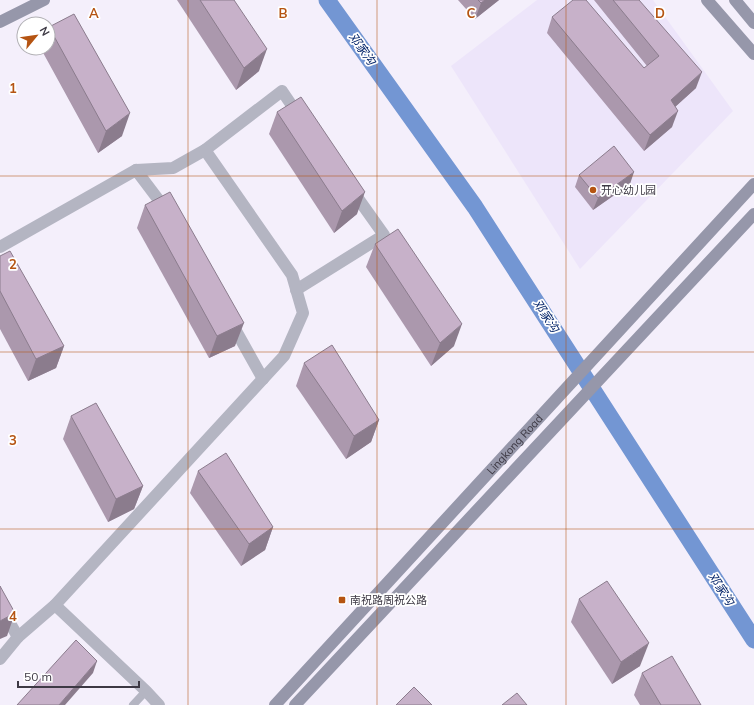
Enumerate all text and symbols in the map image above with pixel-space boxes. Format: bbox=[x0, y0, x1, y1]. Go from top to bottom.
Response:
text: A bbox=[89, 5, 99, 21]
text: B bbox=[279, 5, 288, 21]
text: C bbox=[467, 5, 476, 21]
text: D bbox=[655, 5, 665, 21]
north arrow bbox=[16, 16, 56, 56]
text: N bbox=[37, 24, 53, 38]
water label: 邓家沟 bbox=[346, 30, 380, 69]
text: 1 bbox=[9, 80, 17, 96]
place label: 开心幼儿园 bbox=[601, 183, 656, 197]
marker: 开心幼儿园 bbox=[588, 185, 598, 195]
text: 2 bbox=[9, 256, 17, 272]
water label: 邓家沟 bbox=[530, 297, 564, 337]
street label: Lingkong Road bbox=[484, 412, 546, 477]
text: 3 bbox=[9, 432, 17, 448]
water label: 邓家沟 bbox=[705, 570, 739, 610]
place label: 南祝路周祝公路 bbox=[350, 593, 427, 607]
marker: 南祝路周祝公路 bbox=[337, 595, 347, 605]
text: 4 bbox=[9, 608, 17, 624]
scale bar bbox=[18, 663, 139, 689]
text: 50 m bbox=[24, 669, 52, 684]

